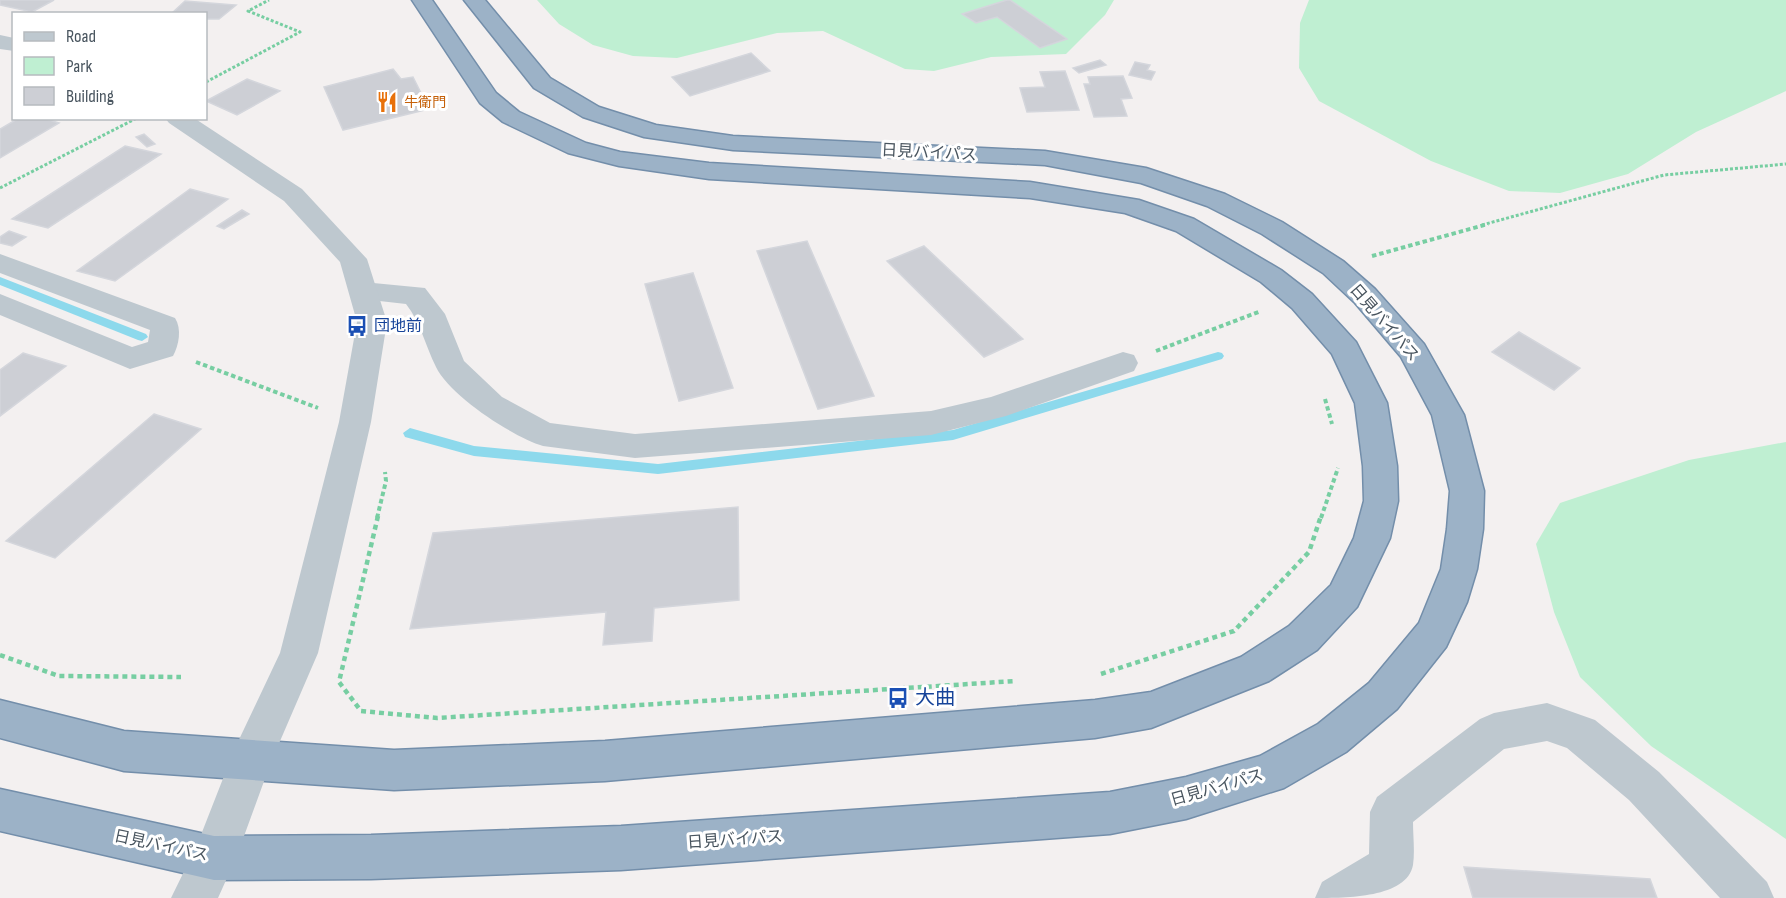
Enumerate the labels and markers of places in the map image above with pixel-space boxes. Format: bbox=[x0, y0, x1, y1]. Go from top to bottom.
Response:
restaurant icon: 牛衛門 bbox=[375, 90, 399, 114]
place label: 牛衛門 bbox=[404, 94, 446, 111]
bus stop icon: 団地前 bbox=[345, 314, 369, 338]
place label: 団地前 bbox=[374, 317, 422, 336]
bus stop icon: 大曲 bbox=[886, 686, 910, 710]
place label: 大曲 bbox=[915, 686, 955, 710]

